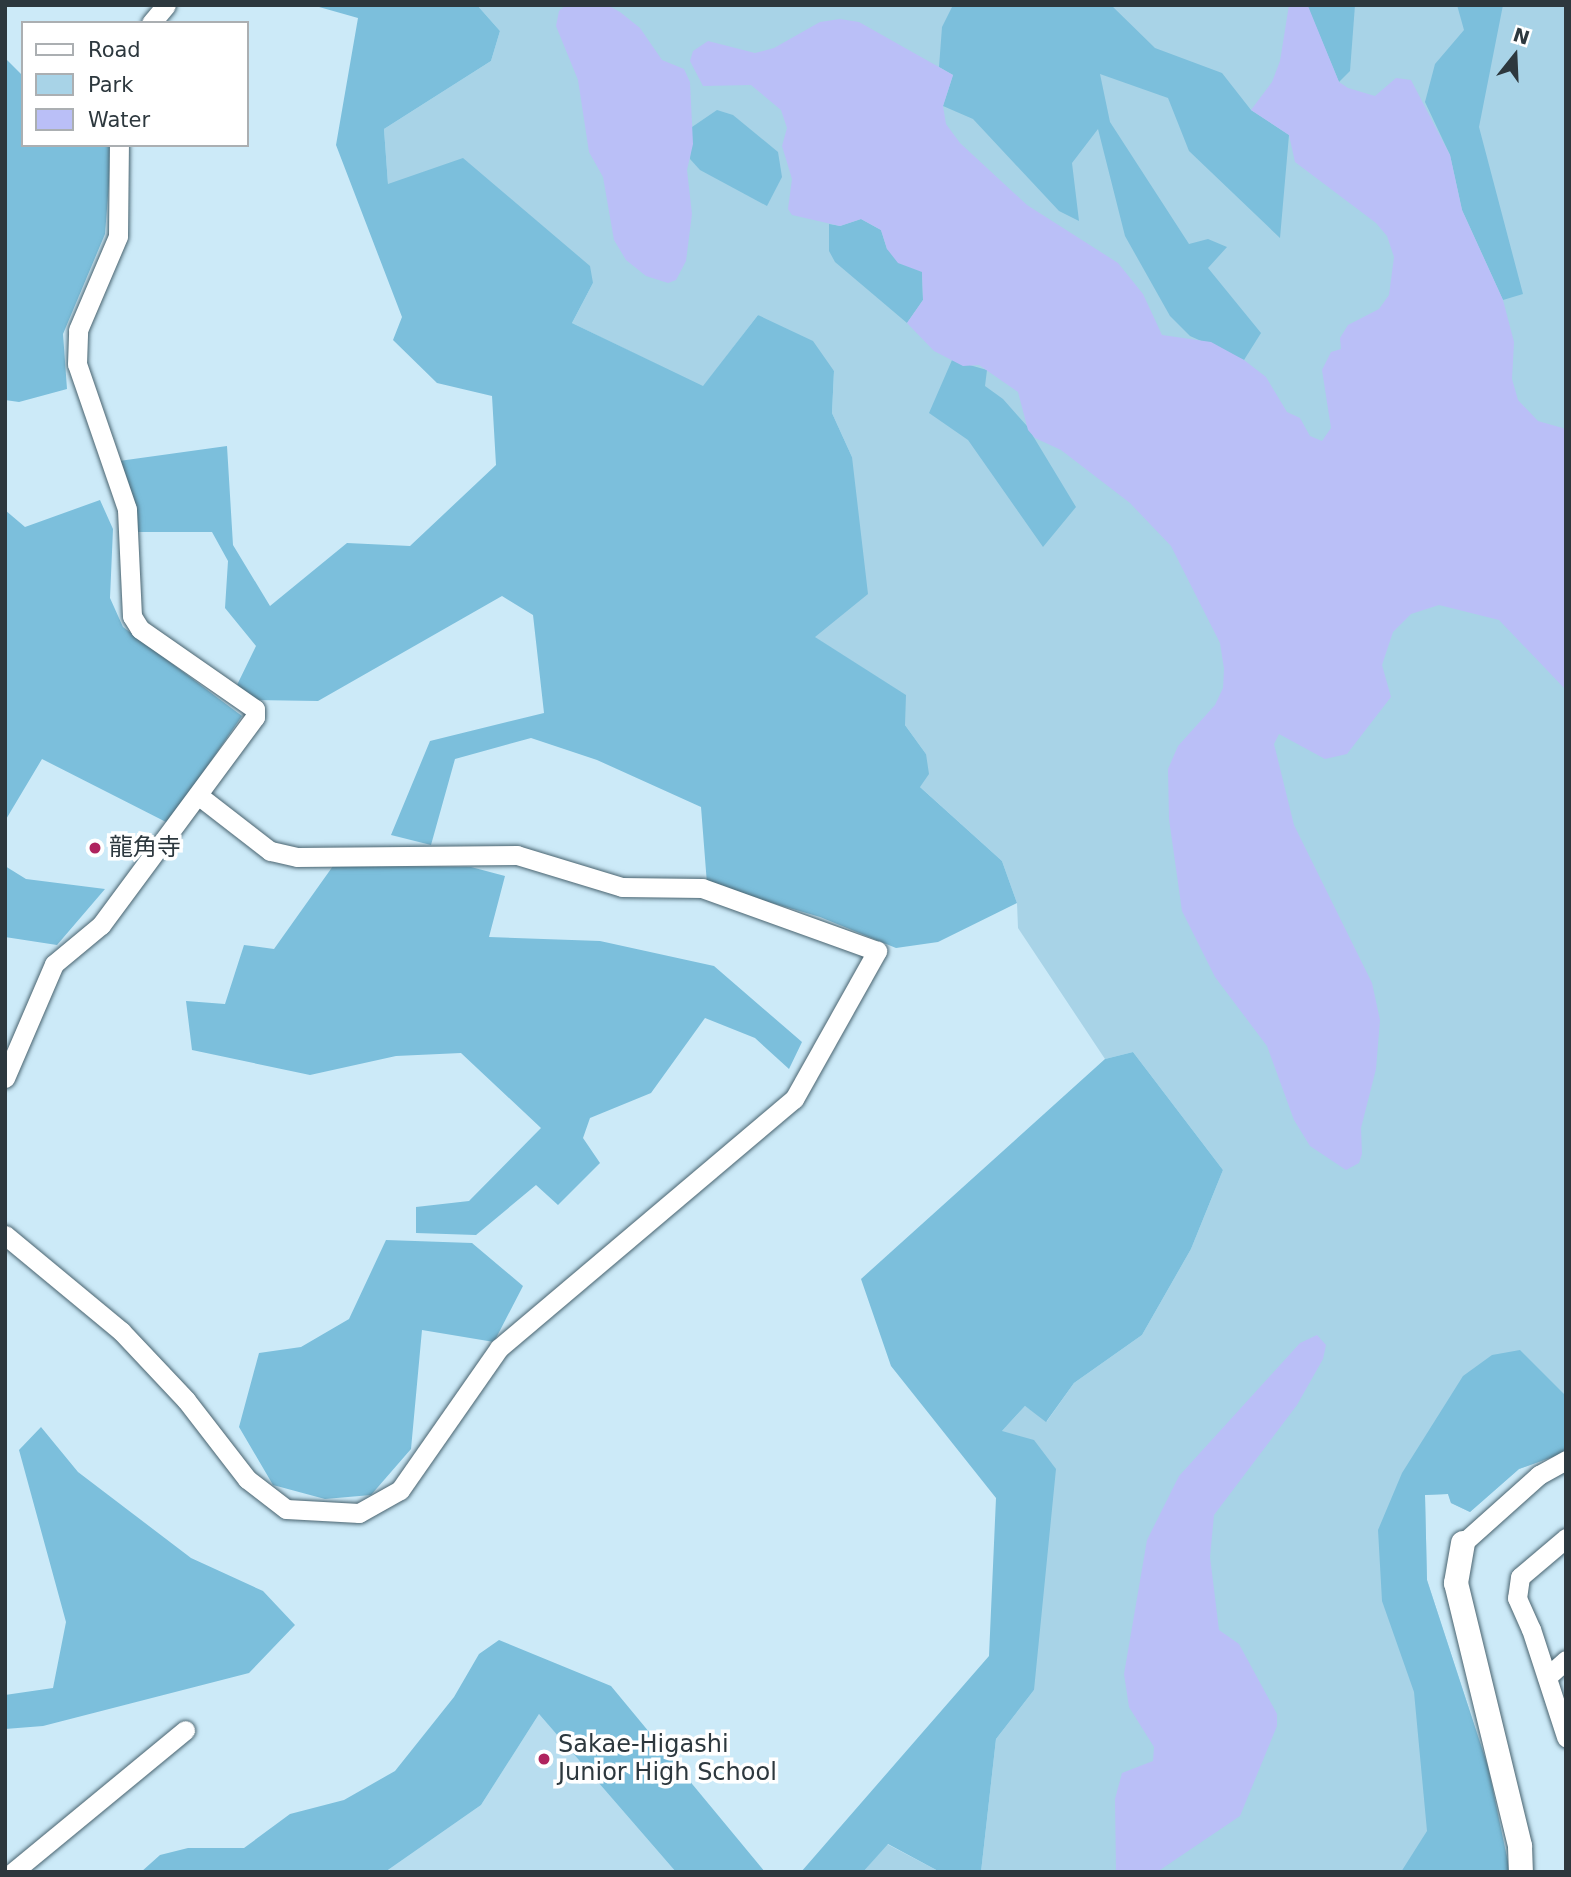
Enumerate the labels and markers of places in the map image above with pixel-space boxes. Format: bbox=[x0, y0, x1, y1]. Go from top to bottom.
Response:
place label: 龍角寺 bbox=[109, 834, 181, 862]
marker: 龍角寺 bbox=[87, 840, 103, 856]
place label: Sakae-Higashi Junior High School bbox=[558, 1731, 777, 1787]
marker: Sakae-Higashi Junior High School bbox=[536, 1751, 552, 1767]

